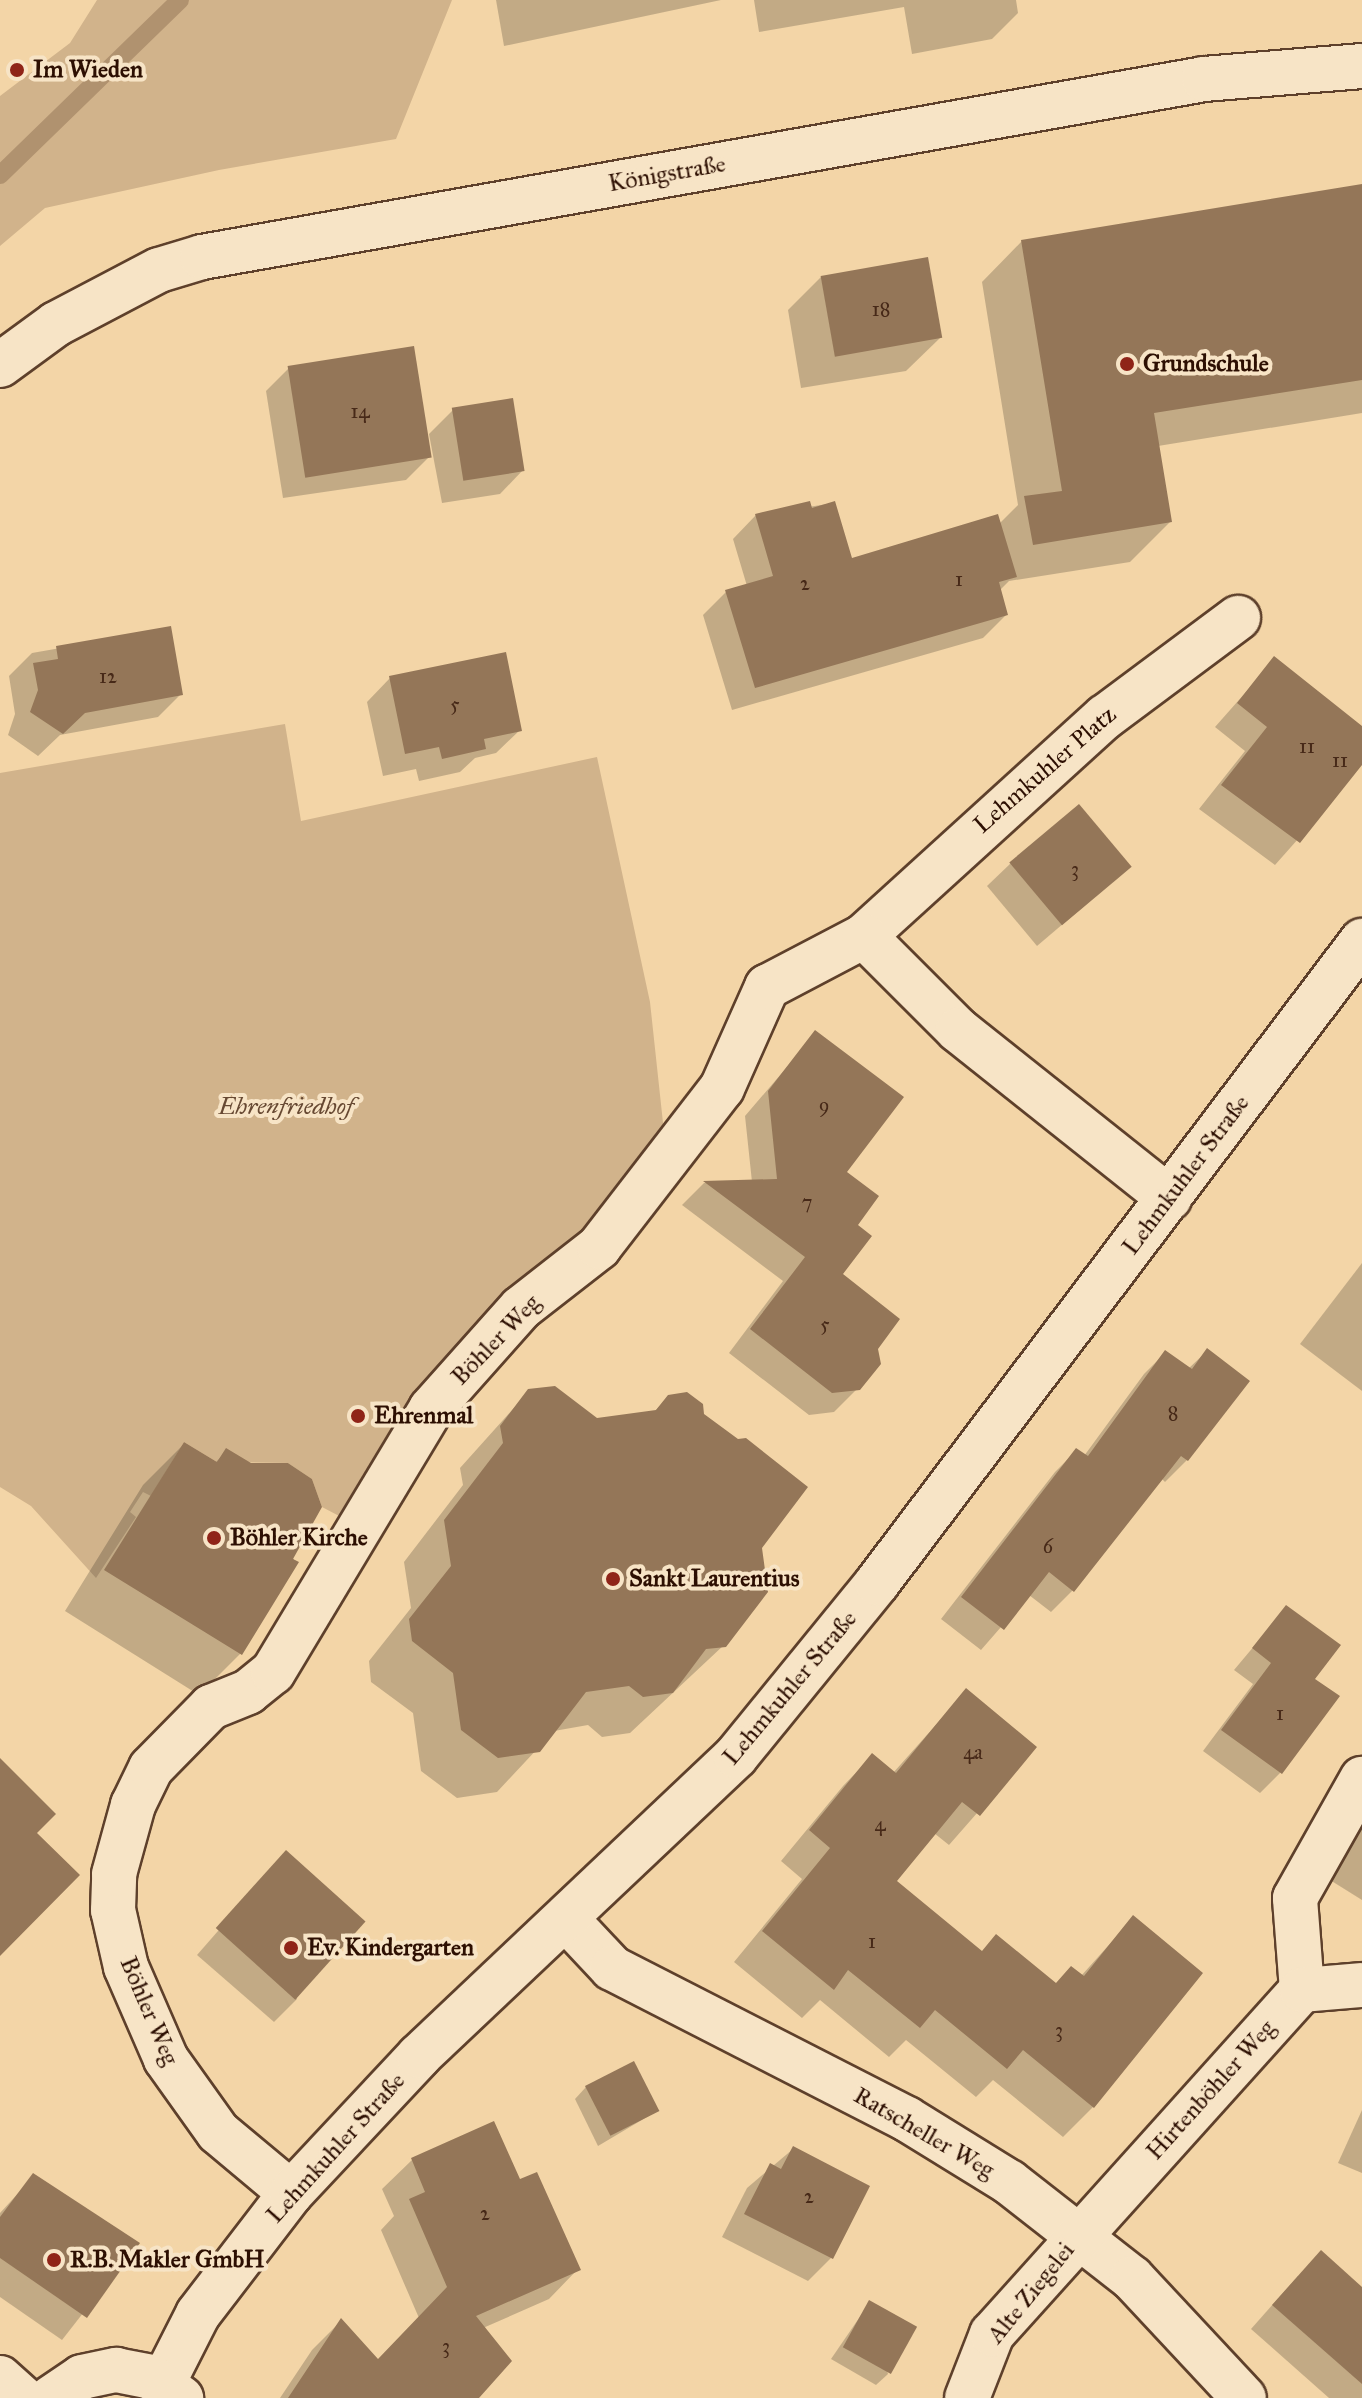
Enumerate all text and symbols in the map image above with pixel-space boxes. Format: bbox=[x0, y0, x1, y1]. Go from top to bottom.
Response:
place label: Im Wieden bbox=[33, 56, 143, 84]
marker: Im Wieden bbox=[8, 61, 26, 79]
street label: Königstraße bbox=[606, 150, 728, 198]
house number: 18 bbox=[872, 297, 890, 321]
place label: Grundschule bbox=[1143, 350, 1269, 378]
marker: Grundschule bbox=[1118, 355, 1136, 373]
house number: 14 bbox=[350, 399, 370, 423]
house number: 1 bbox=[955, 567, 963, 591]
house number: 2 bbox=[800, 571, 810, 595]
house number: 12 bbox=[99, 664, 117, 688]
house number: 5 bbox=[450, 692, 460, 716]
street label: Lehmkuhler Platz bbox=[968, 700, 1122, 840]
house number: 11 bbox=[1299, 734, 1315, 758]
house number: 11 bbox=[1332, 748, 1348, 772]
house number: 3 bbox=[1071, 857, 1079, 881]
street label: Lehmkuhler Straße bbox=[1116, 1089, 1256, 1261]
park label: Ehrenfriedhof bbox=[218, 1093, 354, 1121]
house number: 9 bbox=[819, 1093, 829, 1117]
house number: 7 bbox=[802, 1190, 812, 1214]
street label: Böhler Weg bbox=[446, 1289, 546, 1391]
house number: 5 bbox=[820, 1312, 830, 1336]
house number: 8 bbox=[1168, 1401, 1178, 1425]
place label: Ehrenmal bbox=[374, 1402, 473, 1430]
marker: Ehrenmal bbox=[349, 1407, 367, 1425]
place label: Böhler Kirche bbox=[230, 1524, 368, 1552]
marker: Böhler Kirche bbox=[205, 1529, 223, 1547]
house number: 6 bbox=[1043, 1534, 1053, 1558]
place label: Sankt Laurentius bbox=[629, 1565, 800, 1593]
marker: Sankt Laurentius bbox=[604, 1570, 622, 1588]
street label: Lehmkuhler Straße bbox=[717, 1605, 863, 1771]
house number: 1 bbox=[1276, 1701, 1284, 1725]
house number: 4a bbox=[963, 1740, 983, 1764]
house number: 4 bbox=[874, 1812, 886, 1836]
house number: 1 bbox=[868, 1929, 876, 1953]
place label: Ev. Kindergarten bbox=[307, 1934, 474, 1962]
marker: Ev. Kindergarten bbox=[282, 1939, 300, 1957]
street label: Böhler Weg bbox=[113, 1952, 185, 2070]
street label: Hirtenböhler Weg bbox=[1141, 2014, 1281, 2166]
house number: 3 bbox=[1055, 2018, 1063, 2042]
street label: Lehmkuhler Straße bbox=[261, 2067, 411, 2229]
street label: Ratscheller Weg bbox=[849, 2081, 999, 2185]
house number: 2 bbox=[804, 2184, 814, 2208]
house number: 2 bbox=[480, 2201, 490, 2225]
street label: Alte Ziegelei bbox=[981, 2237, 1081, 2349]
place label: R.B. Makler GmbH bbox=[70, 2246, 264, 2274]
marker: R.B. Makler GmbH bbox=[45, 2251, 63, 2269]
house number: 3 bbox=[442, 2334, 450, 2358]

